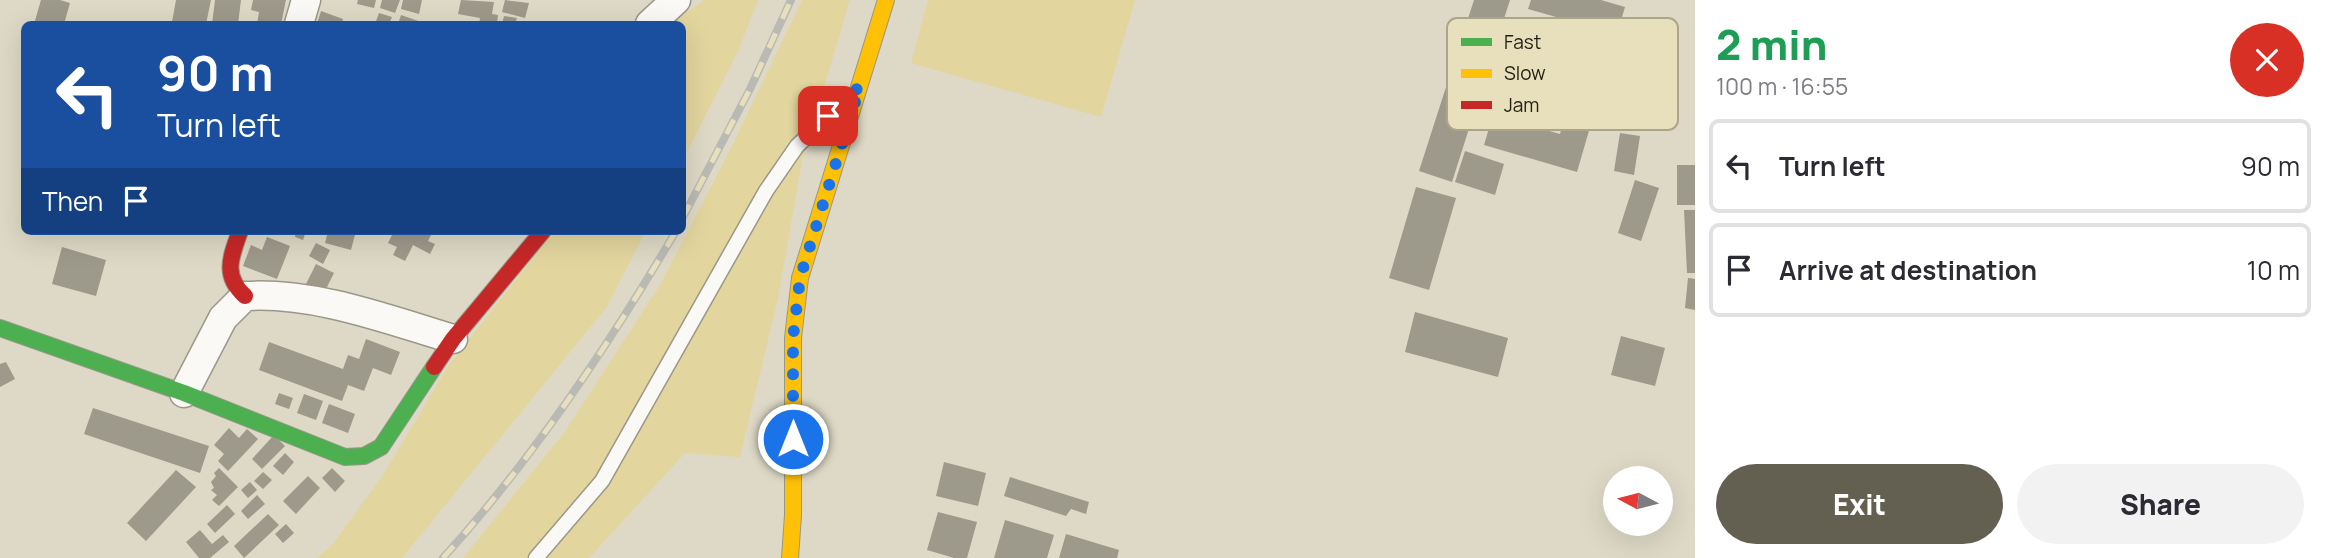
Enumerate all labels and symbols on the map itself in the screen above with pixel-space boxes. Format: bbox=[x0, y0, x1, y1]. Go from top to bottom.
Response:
legend bbox=[1447, 18, 1678, 130]
text: Fast bbox=[1504, 29, 1541, 55]
text: Slow bbox=[1504, 60, 1546, 86]
pin bbox=[798, 86, 858, 146]
text: Jam bbox=[1504, 92, 1539, 118]
position arrow bbox=[756, 402, 830, 476]
north arrow bbox=[1603, 466, 1673, 536]

